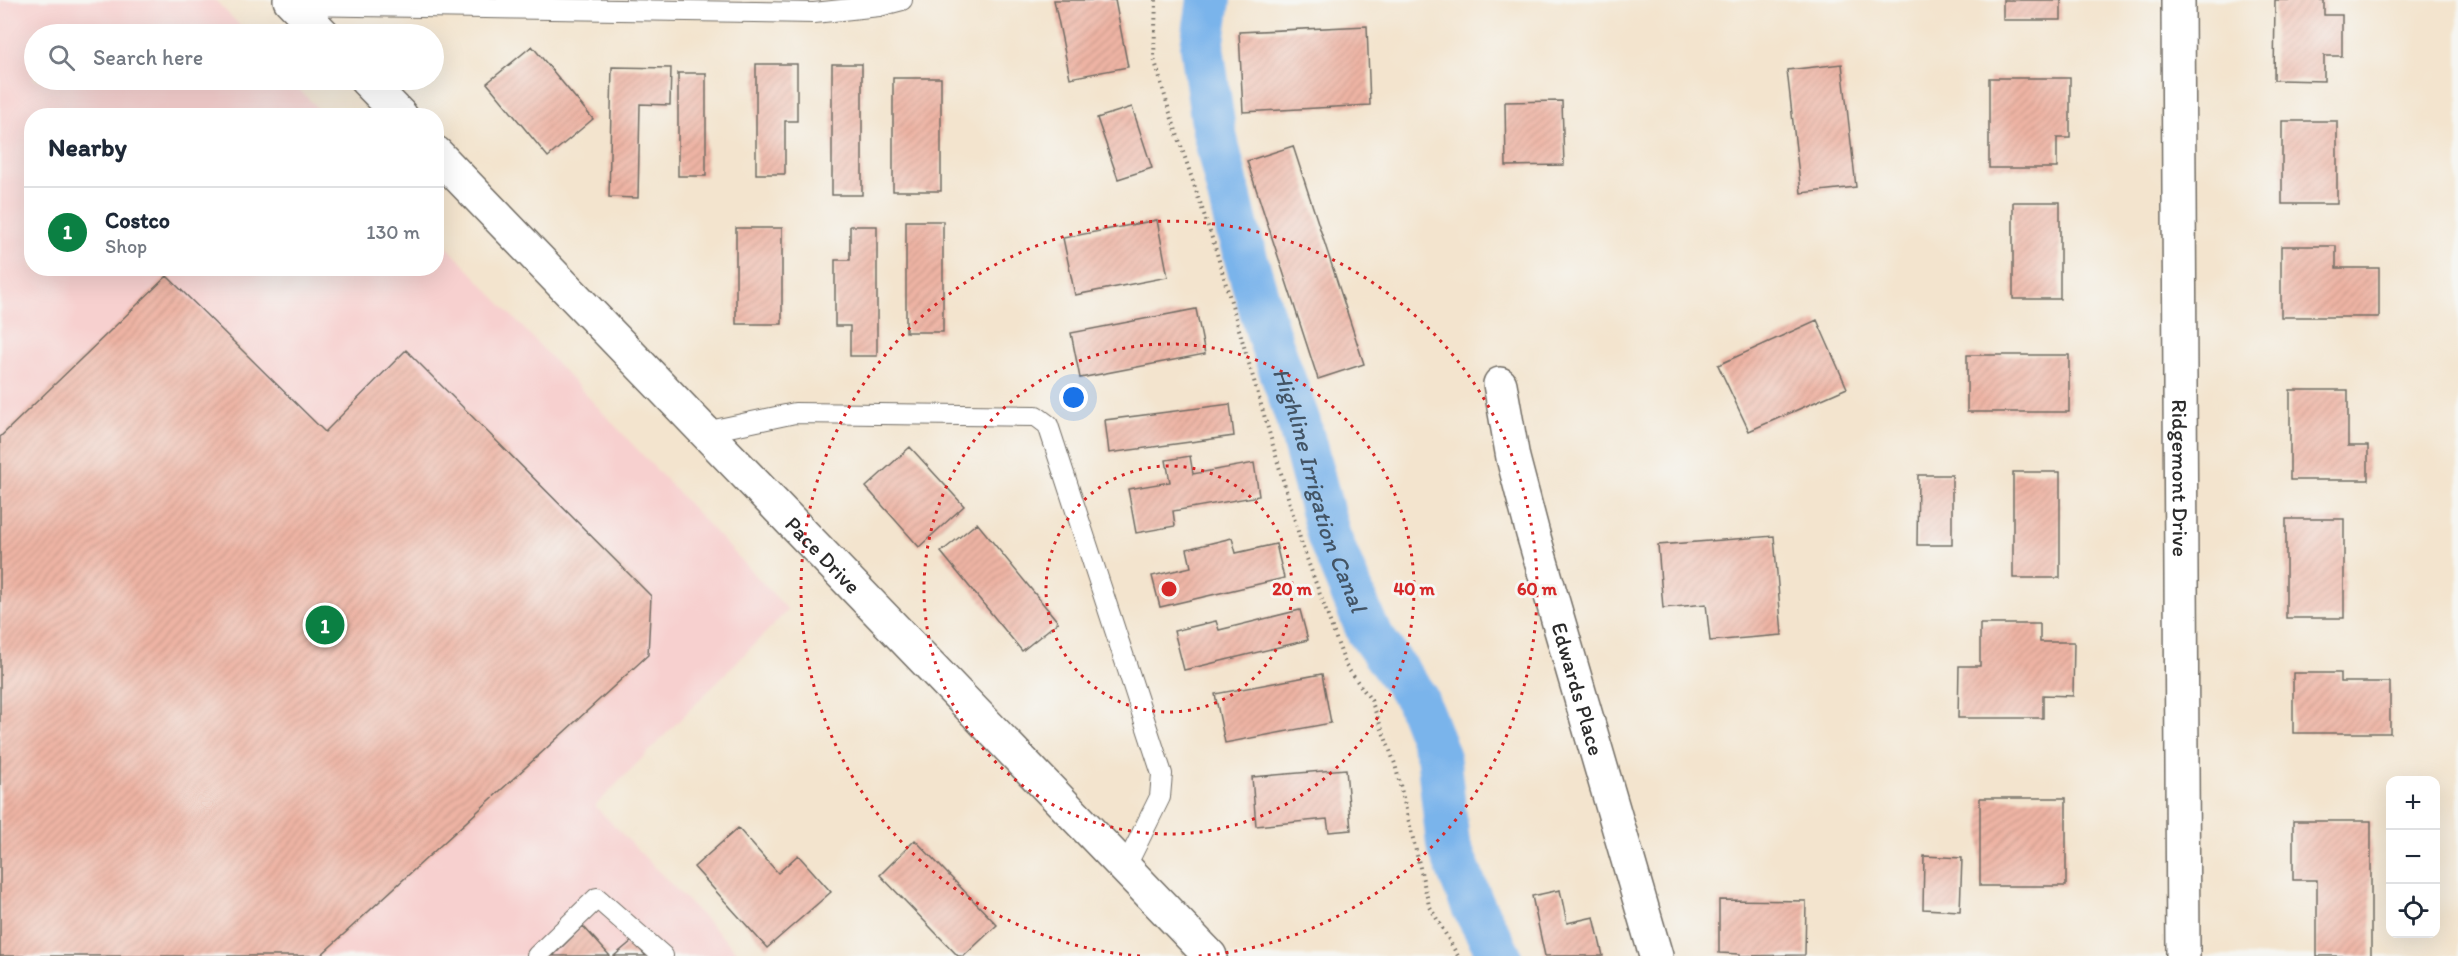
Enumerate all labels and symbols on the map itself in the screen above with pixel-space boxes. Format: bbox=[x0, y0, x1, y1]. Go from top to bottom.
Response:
water label: Highline Irrigation Canal bbox=[1267, 364, 1374, 618]
your location bbox=[1059, 383, 1088, 412]
street label: Ridgemont Drive bbox=[2166, 399, 2194, 557]
street label: Pace Drive bbox=[779, 511, 866, 600]
text: 20 m bbox=[1272, 578, 1313, 600]
text: 40 m bbox=[1393, 578, 1435, 600]
text: 60 m bbox=[1517, 578, 1558, 600]
centre of rings bbox=[1159, 579, 1179, 599]
pin: 1 bbox=[306, 602, 344, 648]
street label: Edwards Place bbox=[1545, 619, 1610, 759]

